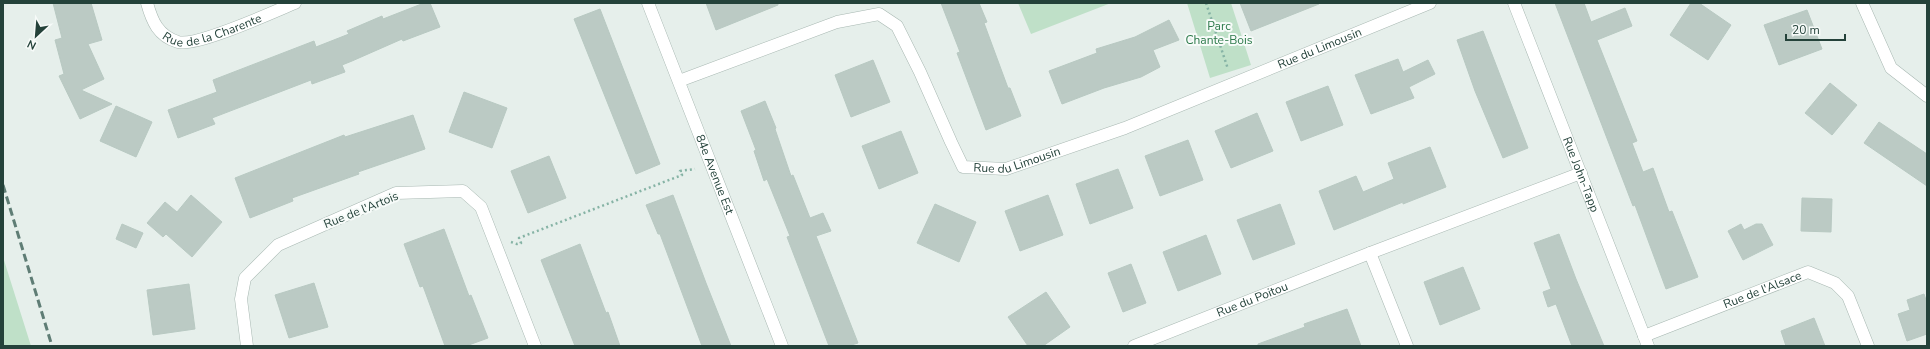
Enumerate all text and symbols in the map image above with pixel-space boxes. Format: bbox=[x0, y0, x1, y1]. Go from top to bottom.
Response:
street label: Rue de la Charente bbox=[159, 10, 264, 51]
north arrow bbox=[16, 16, 56, 56]
scale bar bbox=[1786, 16, 1845, 42]
park label: Parc Chante-Bois bbox=[1185, 18, 1253, 48]
text: 20 m bbox=[1792, 22, 1820, 38]
street label: Rue du Limousin bbox=[1275, 24, 1364, 73]
text: N bbox=[25, 36, 39, 53]
street label: 84e Avenue Est bbox=[692, 132, 738, 217]
street label: Rue John-Tapp bbox=[1559, 134, 1603, 214]
street label: Rue du Limousin bbox=[973, 143, 1062, 177]
street label: Rue de l'Artois bbox=[321, 188, 401, 232]
street label: Rue de l'Alsace bbox=[1721, 267, 1804, 312]
street label: Rue du Poitou bbox=[1214, 278, 1290, 321]

